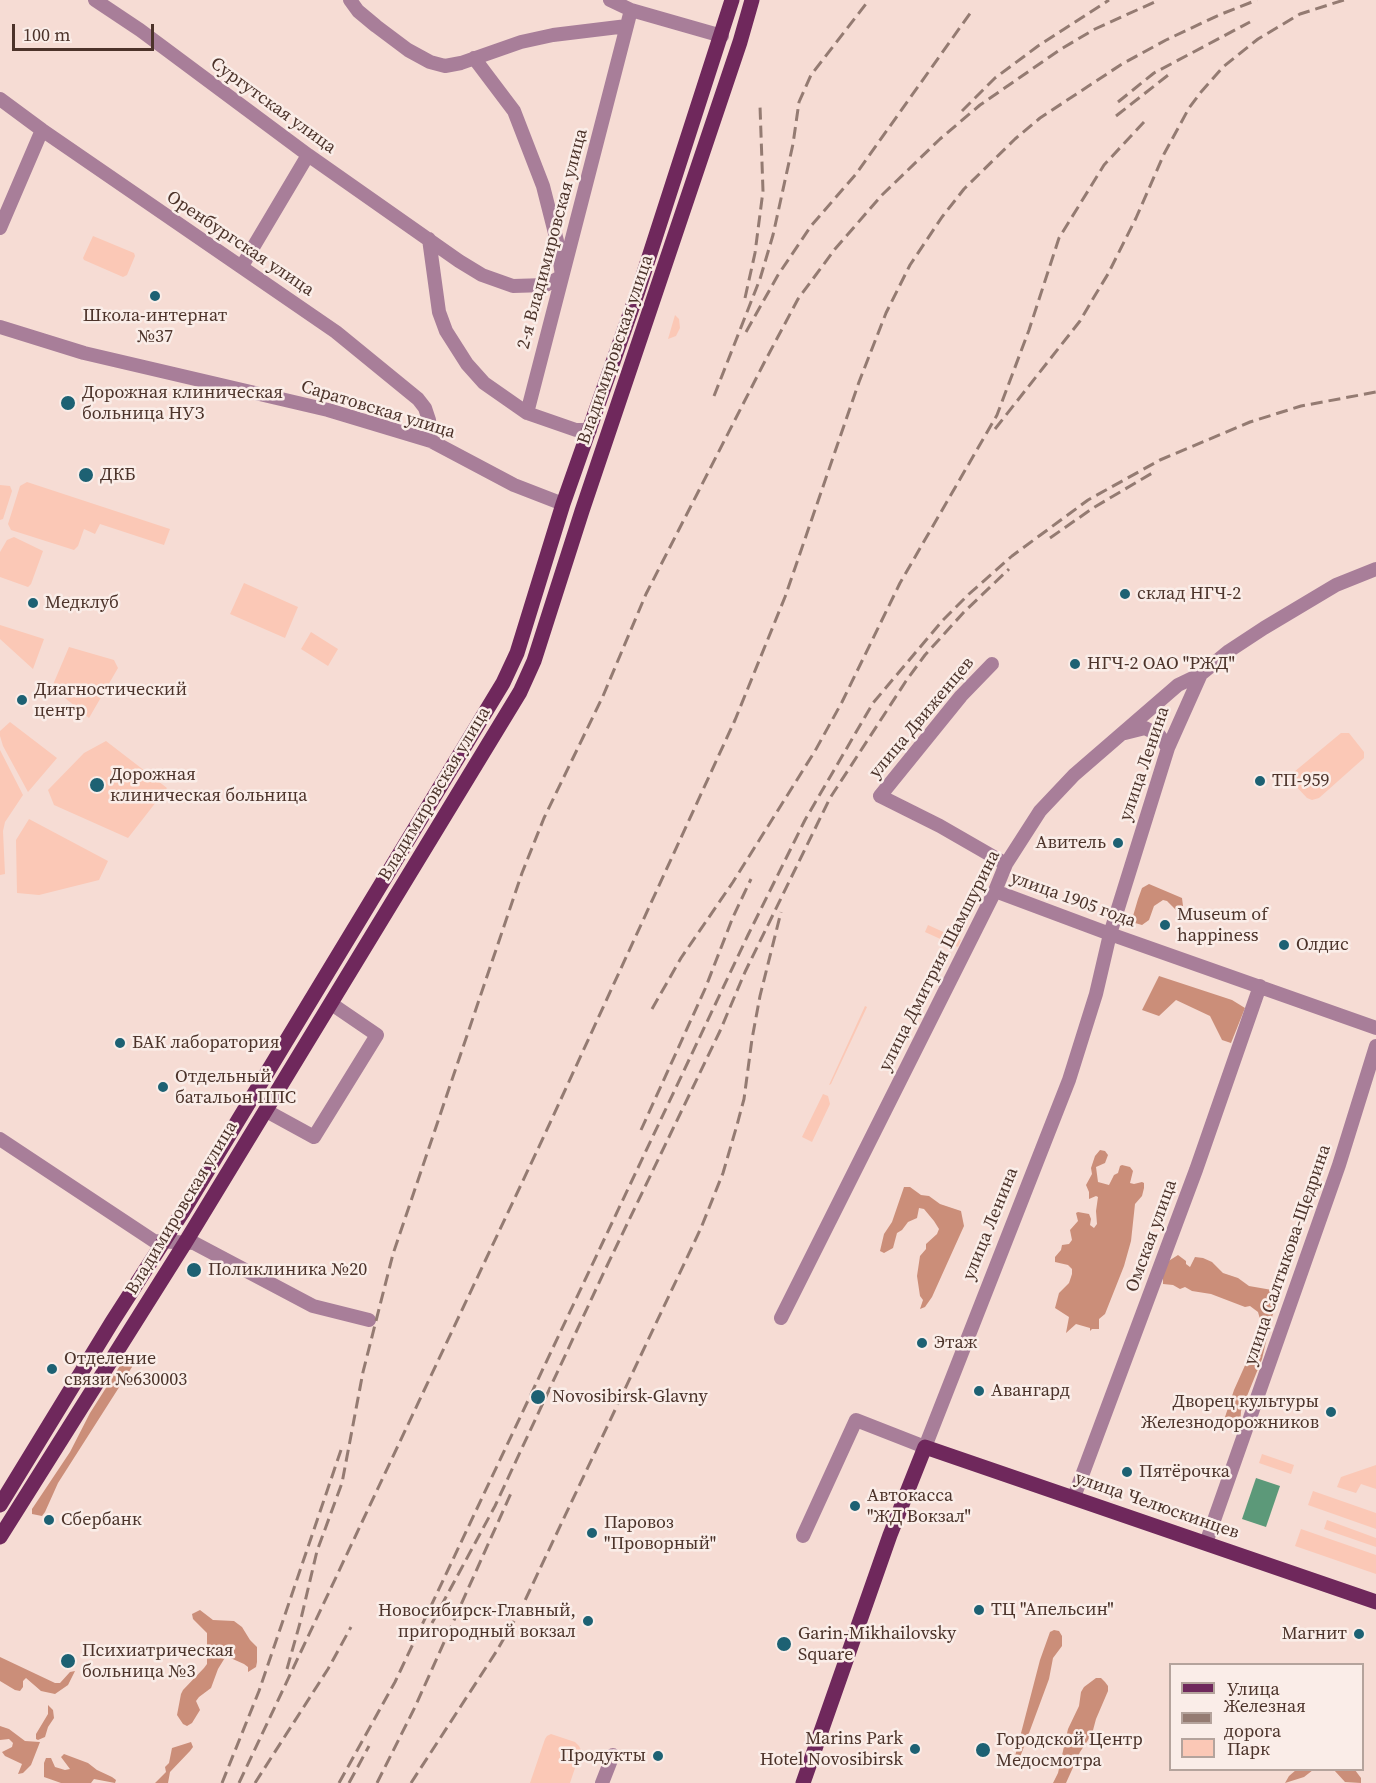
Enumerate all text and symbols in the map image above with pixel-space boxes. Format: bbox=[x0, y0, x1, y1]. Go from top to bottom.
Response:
scale bar bbox=[15, 12, 158, 50]
text: 100 m bbox=[23, 22, 70, 47]
street label: Сургутская улица bbox=[206, 53, 340, 159]
street label: 2-я Владимировская улица bbox=[513, 126, 593, 352]
street label: Оренбургская улица bbox=[162, 187, 318, 301]
street label: Владимировская улица bbox=[573, 252, 659, 448]
marker: Школа-интернат №37 bbox=[148, 289, 162, 303]
place label: Школа-интернат №37 bbox=[83, 305, 227, 348]
street label: Саратовская улица bbox=[298, 376, 458, 444]
place label: Дорожная клиническая больница НУЗ bbox=[82, 382, 283, 424]
marker: Дорожная клиническая больница НУЗ bbox=[59, 394, 77, 412]
place label: ДКБ bbox=[100, 464, 135, 486]
marker: ДКБ bbox=[77, 466, 95, 484]
place label: склад НГЧ-2 bbox=[1137, 583, 1241, 605]
marker: склад НГЧ-2 bbox=[1118, 587, 1132, 601]
place label: Медклуб bbox=[45, 592, 119, 614]
marker: Медклуб bbox=[26, 596, 40, 610]
street label: улица Движенцев bbox=[865, 653, 979, 783]
place label: НГЧ-2 ОАО "РЖД" bbox=[1087, 653, 1235, 675]
marker: НГЧ-2 ОАО "РЖД" bbox=[1068, 657, 1082, 671]
place label: Диагностический центр bbox=[34, 679, 187, 722]
marker: Диагностический центр bbox=[15, 693, 29, 707]
street label: Владимировская улица bbox=[374, 703, 496, 885]
street label: улица Ленина bbox=[1115, 704, 1175, 824]
place label: Дорожная клиническая больница bbox=[110, 764, 307, 806]
place label: ТП-959 bbox=[1272, 770, 1329, 792]
marker: ТП-959 bbox=[1253, 774, 1267, 788]
marker: Дорожная клиническая больница bbox=[88, 776, 106, 794]
place label: Авитель bbox=[1036, 832, 1106, 854]
marker: Авитель bbox=[1111, 836, 1125, 850]
street label: улица Дмитрия Шамшурина bbox=[875, 847, 1005, 1075]
street label: улица 1905 года bbox=[1007, 867, 1139, 933]
place label: Museum of happiness bbox=[1177, 904, 1268, 946]
marker: Museum of happiness bbox=[1158, 918, 1172, 932]
place label: Олдис bbox=[1296, 934, 1349, 956]
marker: Олдис bbox=[1277, 938, 1291, 952]
place label: БАК лаборатория bbox=[132, 1032, 280, 1054]
marker: БАК лаборатория bbox=[113, 1036, 127, 1050]
place label: Отдельный батальон ППС bbox=[175, 1066, 296, 1108]
marker: Отдельный батальон ППС bbox=[156, 1080, 170, 1094]
street label: Владимировская улица bbox=[121, 1117, 243, 1299]
street label: улица Салтыкова-Щедрина bbox=[1240, 1142, 1336, 1368]
street label: улица Ленина bbox=[959, 1164, 1023, 1284]
street label: Омская улица bbox=[1122, 1177, 1182, 1295]
place label: Поликлиника №20 bbox=[208, 1259, 367, 1281]
marker: Поликлиника №20 bbox=[185, 1261, 203, 1279]
place label: Этаж bbox=[934, 1332, 977, 1354]
marker: Этаж bbox=[915, 1336, 929, 1350]
place label: Отделение связи №630003 bbox=[64, 1348, 187, 1390]
marker: Отделение связи №630003 bbox=[45, 1362, 59, 1376]
place label: Авангард bbox=[991, 1380, 1070, 1402]
marker: Авангард bbox=[972, 1384, 986, 1398]
place label: Novosibirsk-Glavny bbox=[552, 1386, 708, 1408]
marker: Novosibirsk-Glavny bbox=[529, 1388, 547, 1406]
place label: Дворец культуры Железнодорожников bbox=[1141, 1391, 1319, 1434]
marker: Дворец культуры Железнодорожников bbox=[1324, 1405, 1338, 1419]
place label: Пятёрочка bbox=[1139, 1461, 1230, 1483]
marker: Пятёрочка bbox=[1120, 1465, 1134, 1479]
street label: улица Челюскинцев bbox=[1072, 1468, 1242, 1544]
place label: Автокасса "ЖД Вокзал" bbox=[867, 1485, 971, 1528]
marker: Автокасса "ЖД Вокзал" bbox=[848, 1499, 862, 1513]
place label: Сбербанк bbox=[61, 1509, 142, 1531]
place label: Паровоз "Проворный" bbox=[604, 1512, 716, 1555]
marker: Сбербанк bbox=[42, 1513, 56, 1527]
marker: Паровоз "Проворный" bbox=[585, 1526, 599, 1540]
place label: ТЦ "Апельсин" bbox=[991, 1599, 1114, 1621]
place label: Новосибирск-Главный, пригородный вокзал bbox=[378, 1600, 576, 1642]
marker: ТЦ "Апельсин" bbox=[972, 1603, 986, 1617]
marker: Новосибирск-Главный, пригородный вокзал bbox=[581, 1614, 595, 1628]
place label: Garin-Mikhailovsky Square bbox=[798, 1623, 956, 1666]
place label: Магнит bbox=[1282, 1623, 1347, 1645]
marker: Магнит bbox=[1352, 1627, 1366, 1641]
marker: Garin-Mikhailovsky Square bbox=[775, 1635, 793, 1653]
place label: Психиатрическая больница №3 bbox=[82, 1640, 234, 1682]
marker: Психиатрическая больница №3 bbox=[59, 1652, 77, 1670]
legend bbox=[1169, 1663, 1364, 1771]
text: Улица bbox=[1227, 1676, 1280, 1701]
text: Железная дорога bbox=[1224, 1693, 1306, 1743]
place label: Marins Park Hotel Novosibirsk bbox=[760, 1728, 903, 1770]
place label: Городской Центр Медосмотра bbox=[996, 1729, 1143, 1772]
text: Парк bbox=[1227, 1736, 1270, 1761]
marker: Городской Центр Медосмотра bbox=[974, 1741, 992, 1759]
marker: Marins Park Hotel Novosibirsk bbox=[908, 1742, 922, 1756]
place label: Продукты bbox=[560, 1745, 646, 1767]
marker: Продукты bbox=[651, 1749, 665, 1763]

